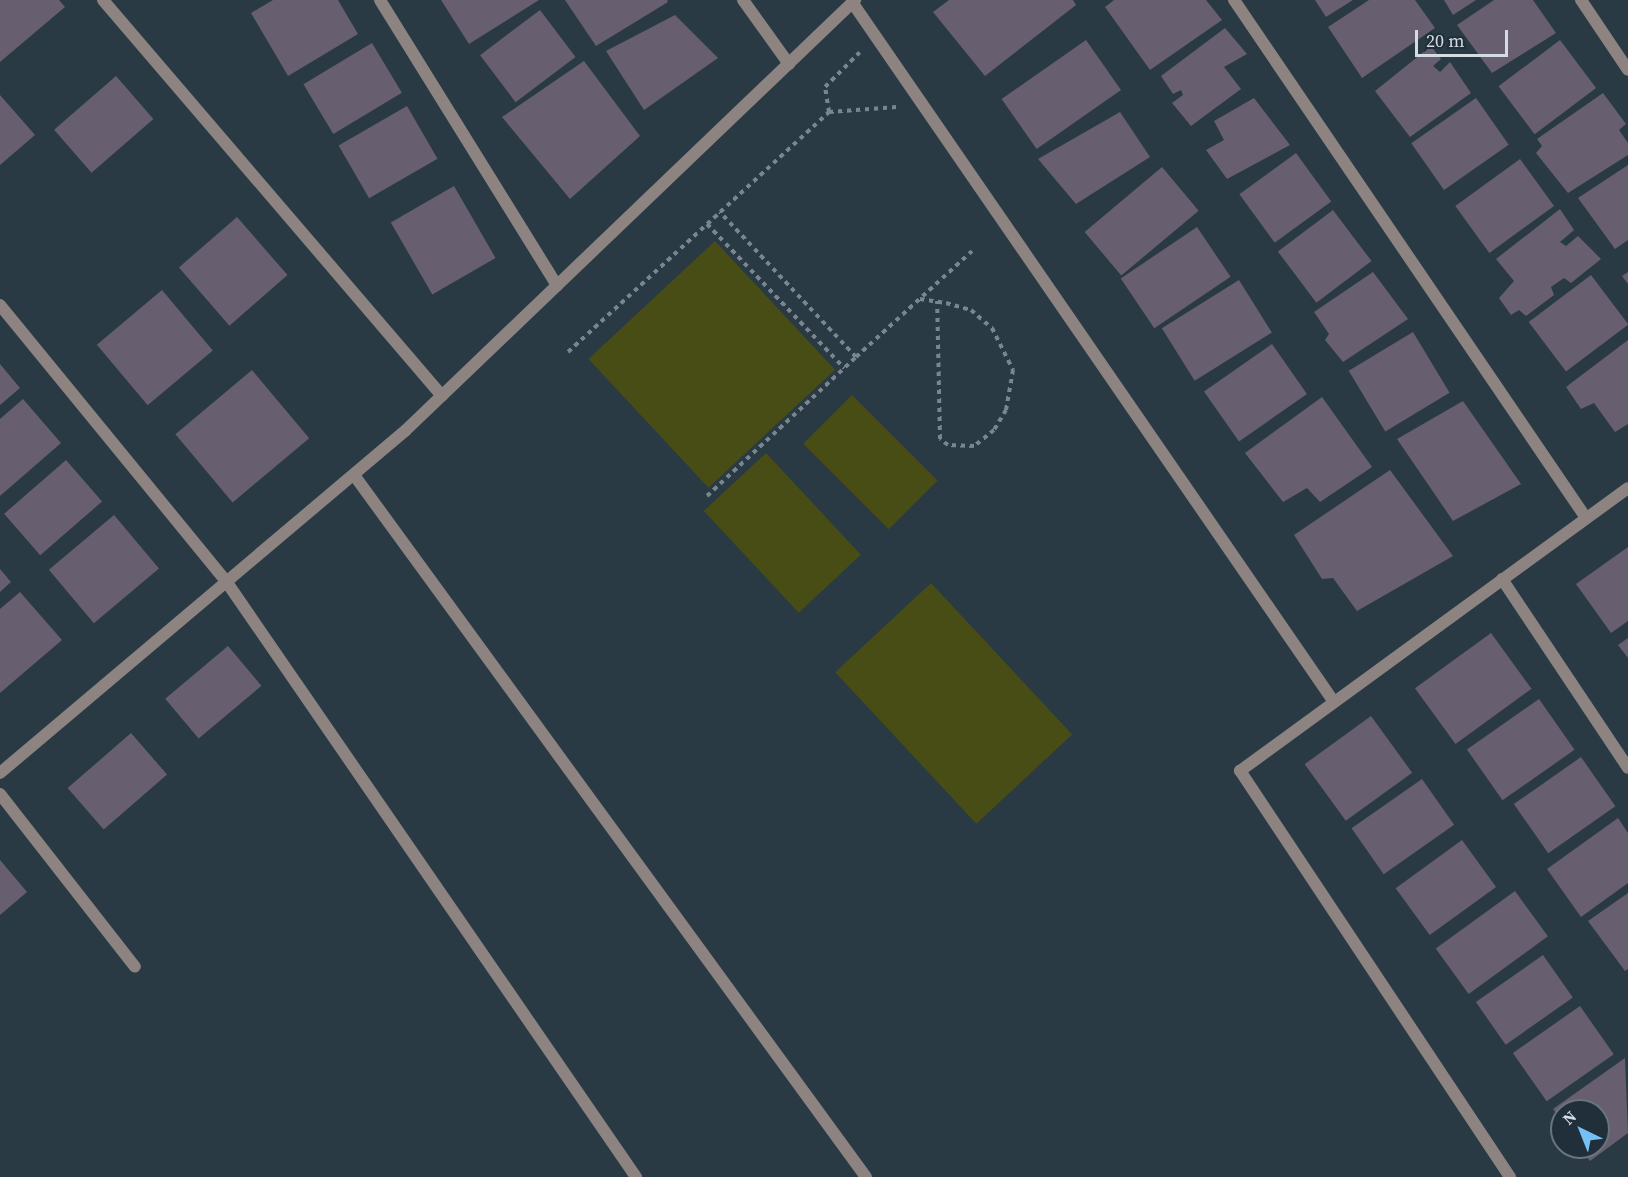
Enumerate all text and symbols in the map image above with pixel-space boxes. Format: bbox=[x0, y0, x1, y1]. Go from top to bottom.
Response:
scale bar bbox=[1418, 18, 1511, 56]
text: 20 m bbox=[1426, 28, 1464, 53]
north arrow bbox=[1550, 1099, 1610, 1159]
text: N bbox=[1557, 1105, 1581, 1129]

